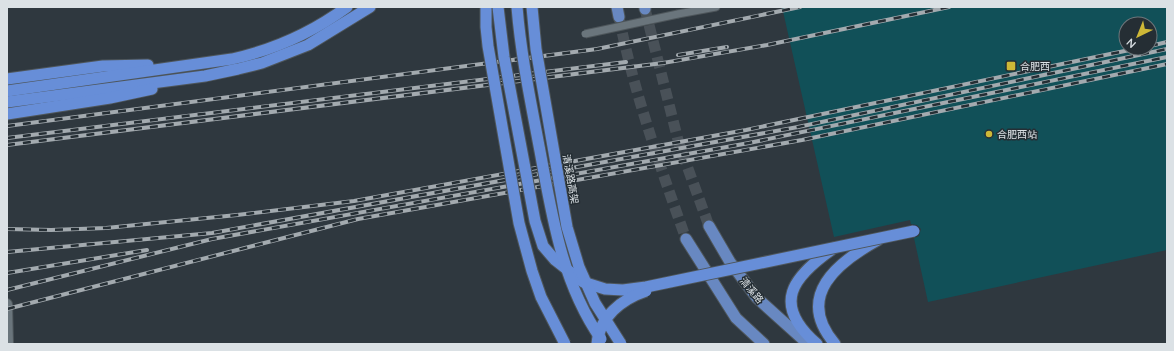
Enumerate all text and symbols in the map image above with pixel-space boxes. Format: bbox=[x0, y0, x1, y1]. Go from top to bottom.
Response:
north arrow bbox=[1118, 16, 1158, 56]
text: N bbox=[1123, 35, 1139, 51]
marker: 合肥西 bbox=[1005, 60, 1017, 72]
place label: 合肥西 bbox=[1020, 60, 1050, 73]
place label: 合肥西站 bbox=[997, 128, 1037, 141]
marker: 合肥西站 bbox=[984, 129, 994, 139]
street label: 清溪路高架 bbox=[560, 153, 581, 205]
street label: 清溪路 bbox=[737, 275, 766, 306]

